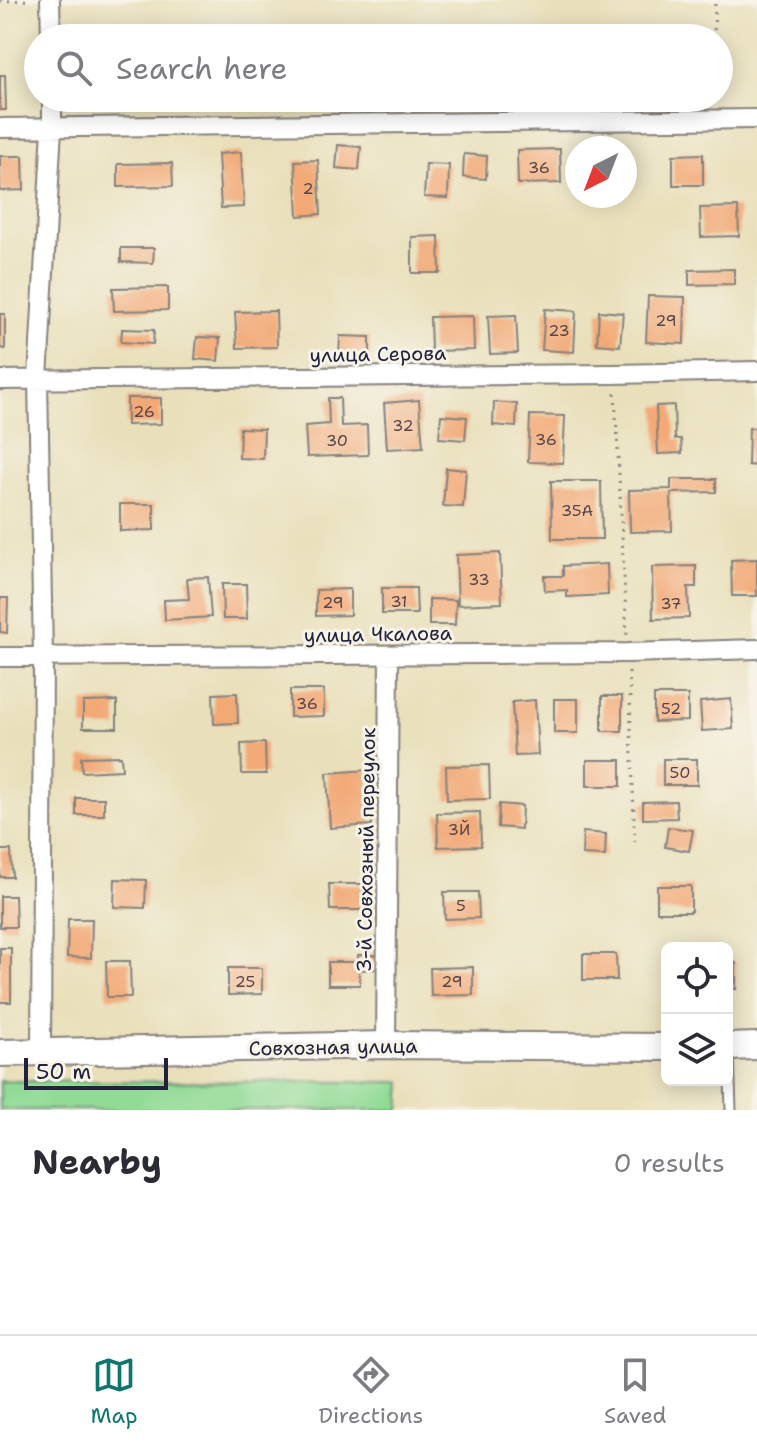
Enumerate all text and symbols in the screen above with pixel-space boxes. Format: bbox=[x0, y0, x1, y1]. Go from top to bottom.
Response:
search box bbox=[24, 24, 733, 112]
icon: search bbox=[52, 46, 96, 90]
text: Search here bbox=[116, 48, 287, 89]
north arrow bbox=[565, 136, 637, 208]
house number: 36 bbox=[528, 157, 550, 178]
house number: 2 bbox=[302, 178, 314, 199]
house number: 29 bbox=[655, 310, 677, 331]
house number: 23 bbox=[548, 320, 570, 341]
street label: улица Серова bbox=[309, 340, 447, 368]
house number: 26 bbox=[133, 401, 155, 422]
house number: 32 bbox=[392, 415, 414, 436]
house number: 36 bbox=[535, 429, 557, 450]
house number: 30 bbox=[326, 430, 348, 451]
house number: 35А bbox=[561, 500, 593, 521]
house number: 33 bbox=[468, 569, 490, 590]
house number: 31 bbox=[390, 591, 408, 612]
house number: 29 bbox=[322, 592, 344, 613]
house number: 37 bbox=[660, 593, 682, 614]
street label: улица Чкалова bbox=[304, 620, 453, 648]
house number: 36 bbox=[296, 693, 318, 714]
house number: 52 bbox=[661, 698, 681, 719]
street label: 3-й Совхозный переулок bbox=[351, 727, 381, 973]
house number: 50 bbox=[670, 762, 690, 783]
house number: 3Й bbox=[448, 819, 470, 840]
house number: 5 bbox=[456, 895, 466, 916]
map controls bbox=[661, 942, 733, 1086]
button: locate bbox=[661, 942, 733, 1014]
house number: 25 bbox=[235, 971, 255, 992]
house number: 29 bbox=[441, 971, 463, 992]
button: layers bbox=[661, 1014, 733, 1086]
street label: Совхозная улица bbox=[248, 1033, 418, 1061]
scale bar bbox=[24, 1054, 168, 1090]
text: 50 m bbox=[36, 1057, 91, 1086]
text: Nearby bbox=[32, 1139, 162, 1185]
text: 0 results bbox=[613, 1145, 725, 1180]
tab: Map bbox=[90, 1353, 138, 1430]
tab: Directions bbox=[318, 1353, 423, 1430]
tab: Saved bbox=[604, 1353, 667, 1430]

